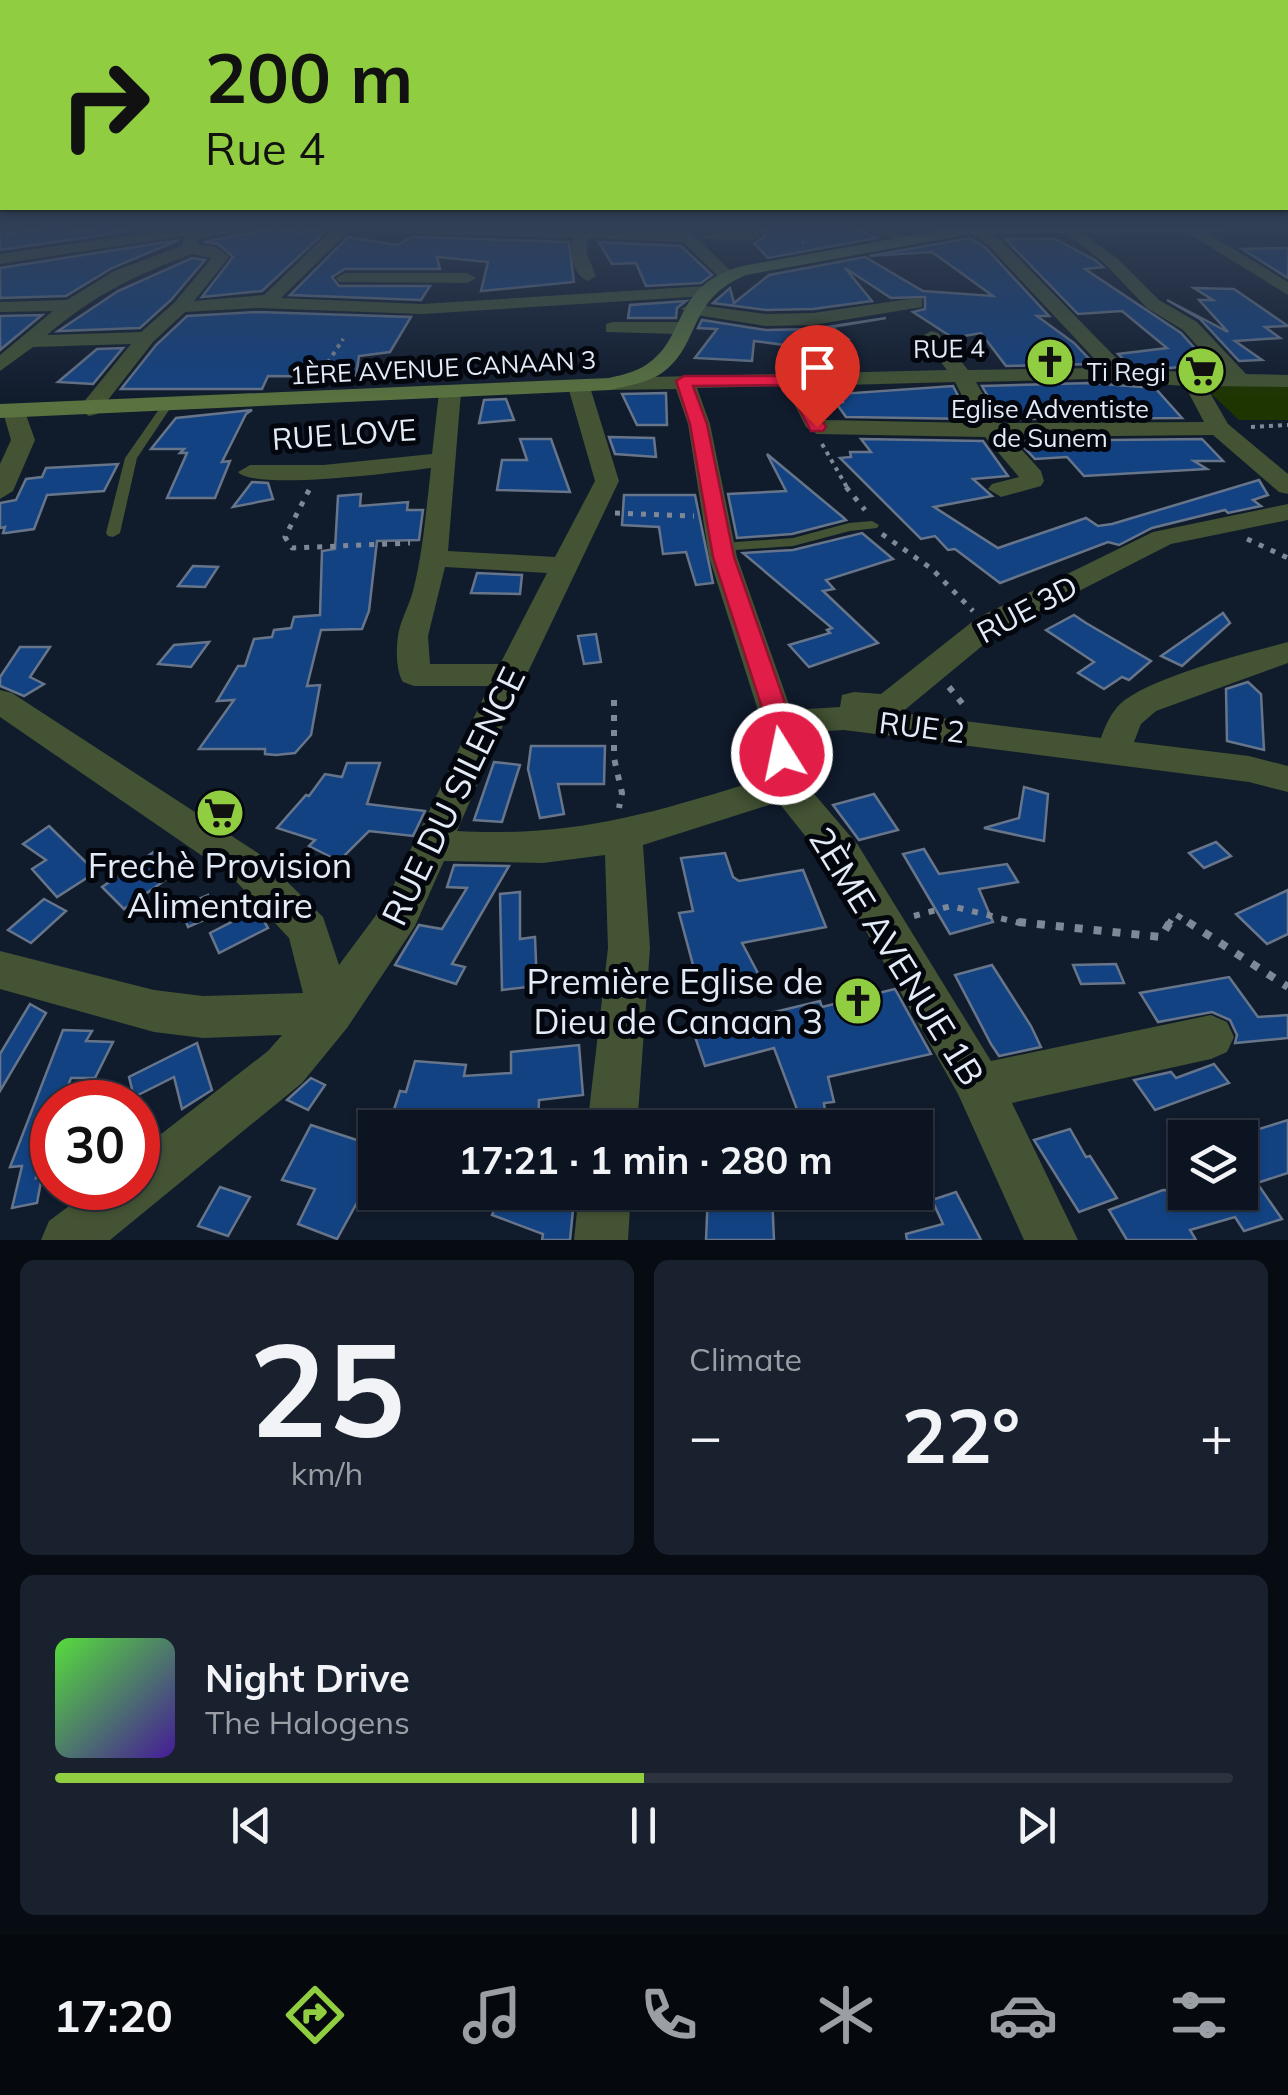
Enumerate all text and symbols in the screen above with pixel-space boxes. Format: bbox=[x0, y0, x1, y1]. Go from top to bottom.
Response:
text: 200 m bbox=[205, 33, 413, 121]
icon: right bbox=[40, 40, 170, 170]
text: Rue 4 bbox=[205, 120, 325, 176]
pin bbox=[775, 325, 860, 428]
street label: RUE 4 bbox=[913, 332, 985, 364]
church icon: Eglise Adventiste de Sunem bbox=[1024, 336, 1076, 388]
icon: arrive bbox=[790, 340, 845, 395]
street label: 1ÈRE AVENUE CANAAN 3 bbox=[289, 344, 597, 390]
supermarket icon: Ti Regi bbox=[1175, 345, 1227, 397]
place label: Ti Regi bbox=[1087, 356, 1166, 387]
place label: Eglise Adventiste de Sunem bbox=[951, 393, 1149, 453]
street label: RUE LOVE bbox=[271, 410, 417, 458]
street label: RUE 3D bbox=[970, 567, 1084, 651]
street label: RUE DU SILENCE bbox=[372, 660, 534, 932]
position arrow bbox=[730, 702, 834, 806]
street label: RUE 2 bbox=[877, 703, 967, 751]
supermarket icon: Frechè Provision Alimentaire bbox=[194, 787, 246, 839]
street label: 2ÈME AVENUE 1B bbox=[800, 819, 994, 1093]
place label: Frechè Provision Alimentaire bbox=[88, 843, 352, 927]
place label: Première Eglise de Dieu de Canaan 3 bbox=[527, 959, 823, 1043]
church icon: Première Eglise de Dieu de Canaan 3 bbox=[832, 975, 884, 1027]
speed limit sign: 30 bbox=[30, 1080, 160, 1210]
map controls bbox=[1168, 1120, 1258, 1210]
button: layers bbox=[1168, 1120, 1258, 1210]
text: 17:21 · 1 min · 280 m bbox=[458, 1136, 833, 1184]
text: 25 bbox=[249, 1306, 405, 1470]
text: Climate bbox=[689, 1339, 802, 1379]
text: 22° bbox=[902, 1388, 1020, 1482]
text: − bbox=[689, 1401, 722, 1470]
text: + bbox=[1200, 1401, 1233, 1470]
text: km/h bbox=[291, 1453, 363, 1493]
text: Night Drive bbox=[205, 1654, 410, 1702]
text: The Halogens bbox=[205, 1702, 410, 1742]
icon: previous bbox=[224, 1798, 279, 1853]
icon: pause bbox=[616, 1798, 671, 1853]
icon: next bbox=[1009, 1798, 1064, 1853]
icon: directions bbox=[280, 1980, 350, 2050]
icon: music bbox=[457, 1980, 527, 2050]
icon: phone bbox=[634, 1980, 704, 2050]
icon: climate bbox=[811, 1980, 881, 2050]
icon: car bbox=[988, 1980, 1058, 2050]
icon: filters bbox=[1164, 1980, 1234, 2050]
text: 17:20 bbox=[53, 1987, 173, 2043]

